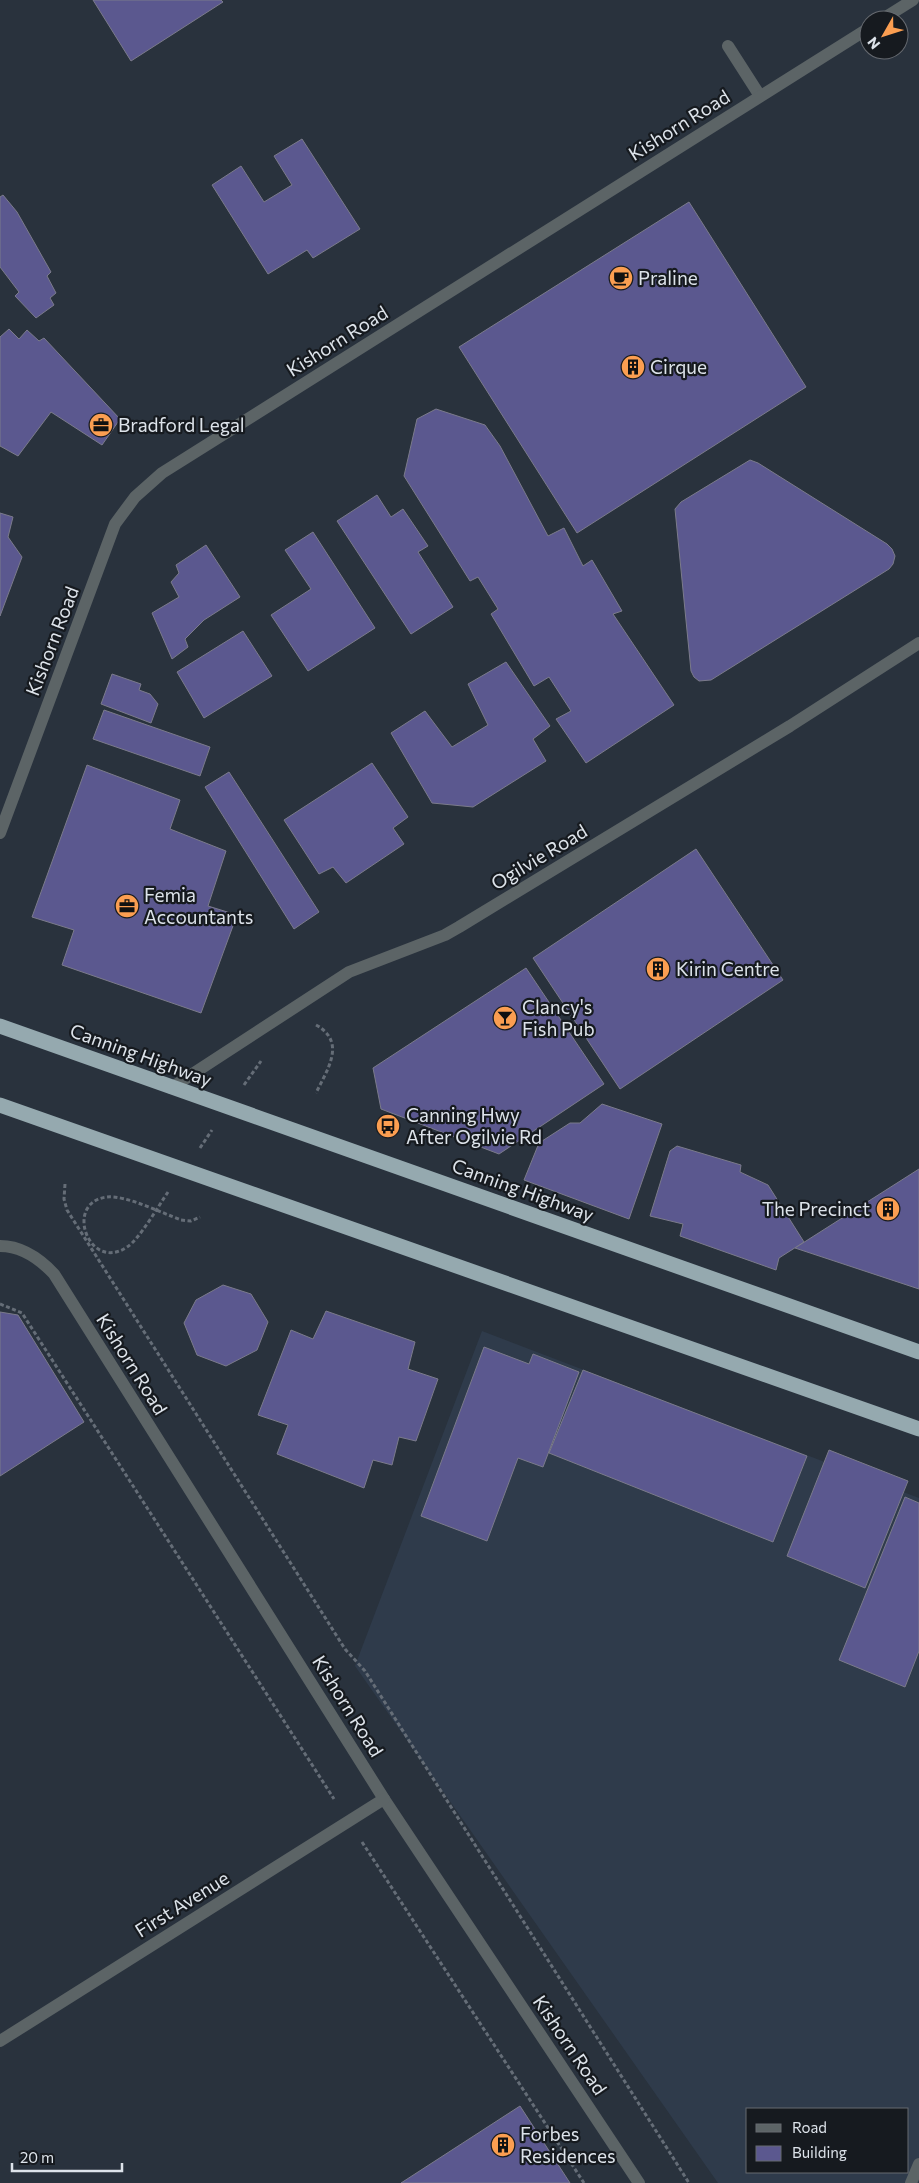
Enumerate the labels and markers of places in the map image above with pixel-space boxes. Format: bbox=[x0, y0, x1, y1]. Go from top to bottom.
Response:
cafe icon: Praline bbox=[608, 265, 634, 291]
place label: Praline bbox=[638, 266, 698, 289]
building icon: Cirque bbox=[620, 354, 646, 380]
place label: Cirque bbox=[650, 355, 707, 378]
office icon: Bradford Legal bbox=[88, 412, 114, 438]
place label: Bradford Legal bbox=[118, 413, 245, 436]
place label: Femia Accountants bbox=[144, 883, 253, 928]
office icon: Femia Accountants bbox=[114, 893, 140, 919]
building icon: Kirin Centre bbox=[645, 956, 671, 982]
place label: Kirin Centre bbox=[676, 957, 780, 980]
place label: Clancy's Fish Pub bbox=[522, 995, 595, 1040]
bar icon: Clancy's Fish Pub bbox=[492, 1005, 518, 1031]
place label: Canning Hwy After Ogilvie Rd bbox=[406, 1103, 542, 1148]
bus stop icon: Canning Hwy After Ogilvie Rd bbox=[375, 1113, 401, 1139]
building icon: The Precinct bbox=[875, 1196, 901, 1222]
place label: The Precinct bbox=[762, 1197, 870, 1220]
place label: Forbes Residences bbox=[520, 2122, 616, 2167]
building icon: Forbes Residences bbox=[490, 2132, 516, 2158]

